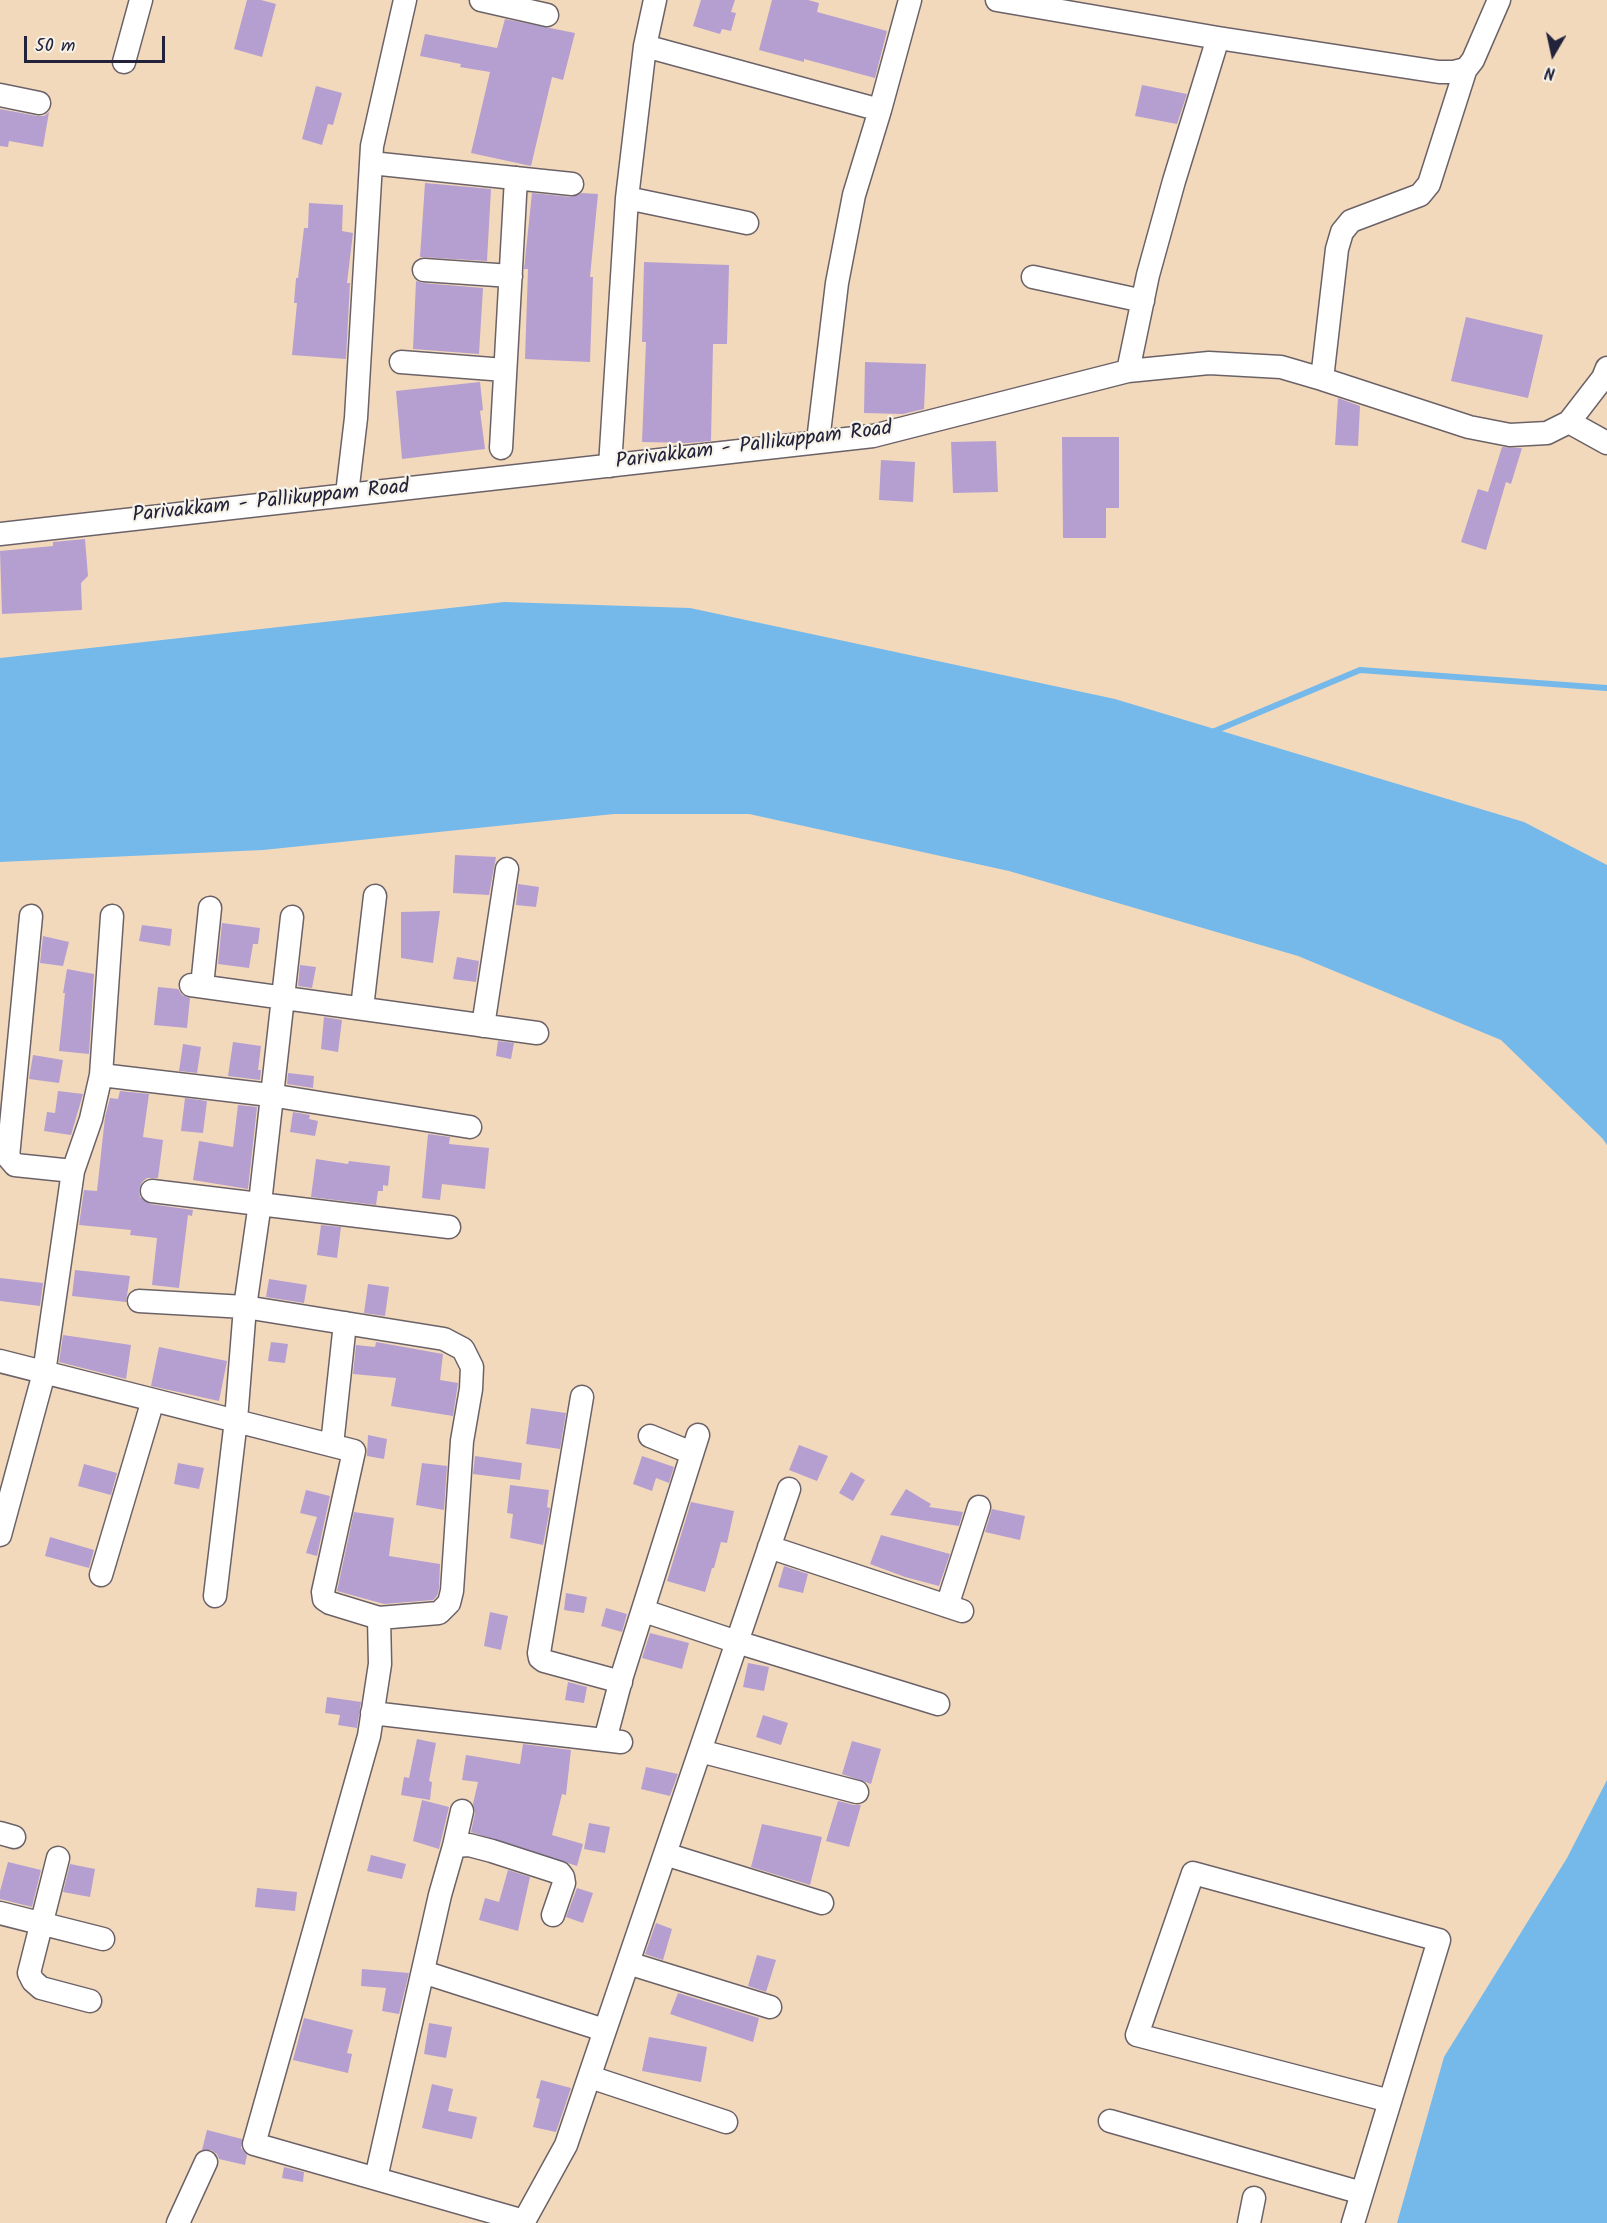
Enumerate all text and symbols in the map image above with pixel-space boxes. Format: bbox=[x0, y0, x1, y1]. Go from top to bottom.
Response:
scale bar bbox=[27, 24, 168, 62]
north arrow bbox=[1523, 24, 1583, 84]
text: 50 m bbox=[35, 32, 75, 61]
text: N bbox=[1543, 59, 1557, 85]
street label: Parivakkam - Pallikuppam Road bbox=[614, 418, 894, 476]
street label: Parivakkam - Pallikuppam Road bbox=[131, 476, 411, 530]

